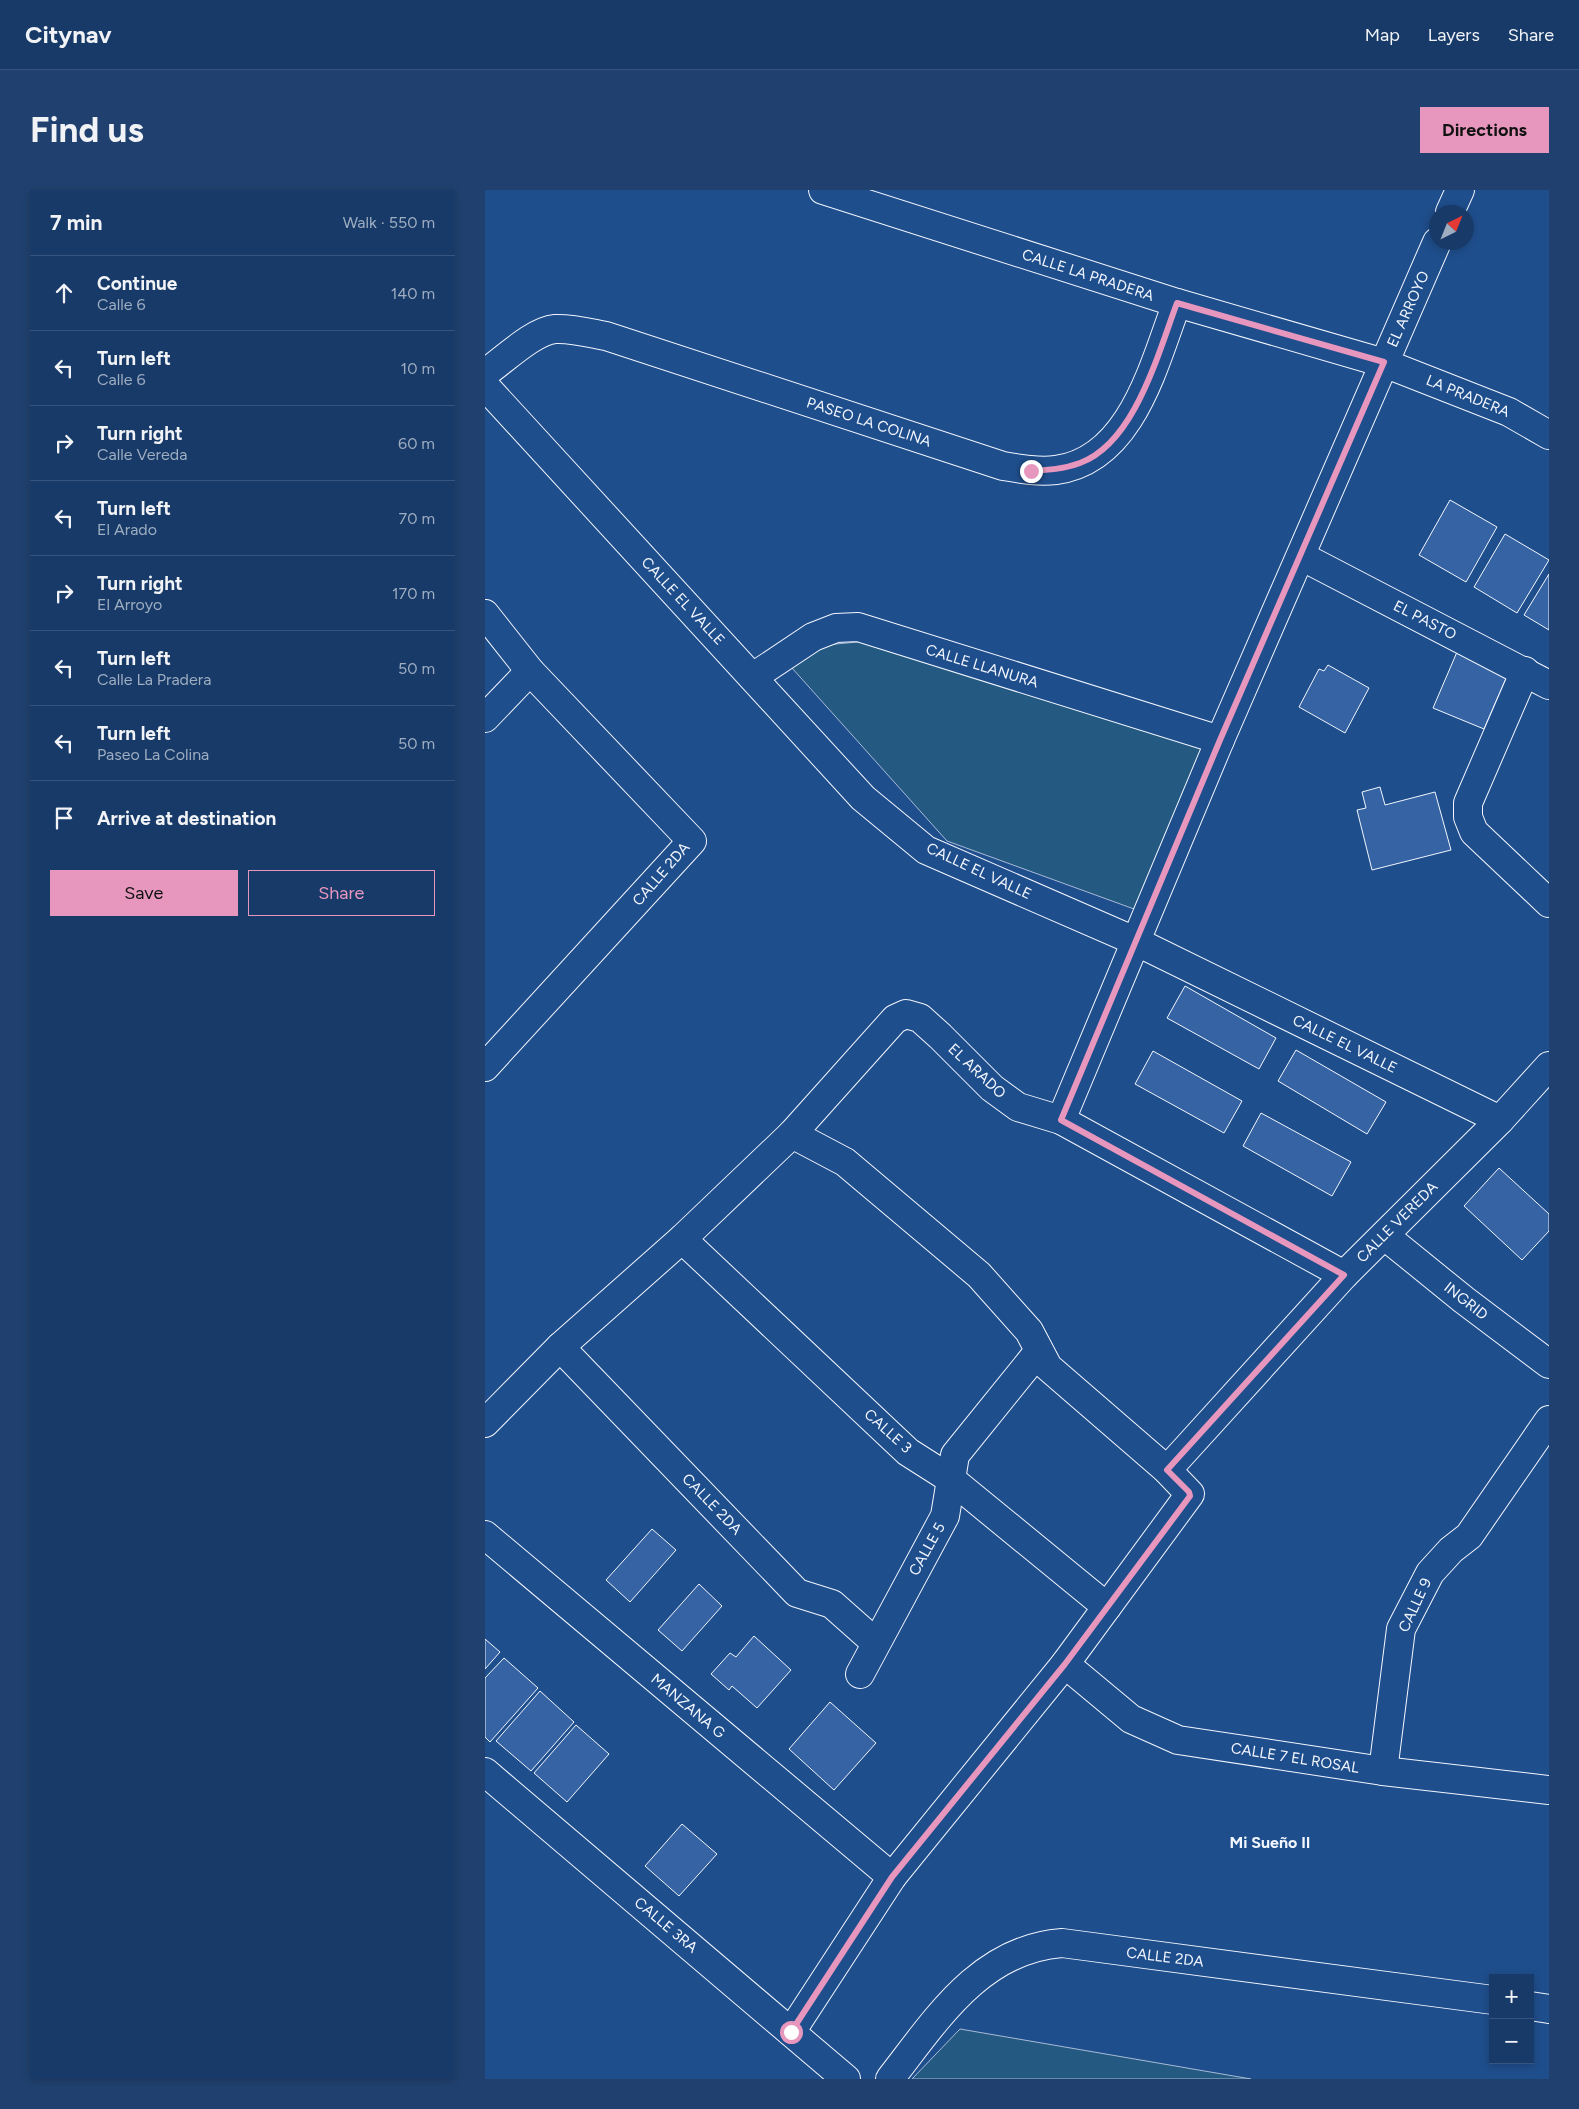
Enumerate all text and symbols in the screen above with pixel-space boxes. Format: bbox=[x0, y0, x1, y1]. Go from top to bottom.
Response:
text: Citynav bbox=[25, 20, 112, 49]
text: Map bbox=[1365, 24, 1400, 46]
text: Layers bbox=[1428, 24, 1480, 46]
text: Share bbox=[1508, 24, 1554, 46]
button: Directions bbox=[1420, 107, 1549, 153]
text: Find us bbox=[30, 109, 144, 151]
north arrow bbox=[1429, 205, 1474, 250]
text: 7 min bbox=[50, 210, 102, 235]
text: Walk · 550 m bbox=[343, 213, 435, 232]
street label: CALLE LA PRADERA bbox=[1020, 245, 1156, 305]
street label: EL ARROYO bbox=[1383, 268, 1433, 350]
text: Continue bbox=[97, 272, 177, 295]
icon: ahead bbox=[50, 279, 78, 307]
text: 140 m bbox=[391, 284, 435, 303]
text: Calle 6 bbox=[97, 295, 145, 314]
text: Turn left bbox=[97, 347, 171, 370]
icon: left bbox=[50, 354, 78, 382]
text: 10 m bbox=[401, 359, 435, 378]
text: Calle 6 bbox=[97, 370, 145, 389]
street label: LA PRADERA bbox=[1424, 371, 1512, 421]
street label: PASEO LA COLINA bbox=[804, 393, 934, 451]
text: Turn right bbox=[97, 422, 183, 445]
icon: right bbox=[50, 429, 78, 457]
text: 60 m bbox=[398, 434, 435, 453]
text: Calle Vereda bbox=[97, 445, 187, 464]
route end bbox=[1020, 460, 1043, 483]
text: Turn left bbox=[97, 497, 171, 520]
icon: left bbox=[50, 504, 78, 532]
text: 70 m bbox=[399, 509, 435, 528]
text: El Arado bbox=[97, 520, 157, 539]
street label: CALLE EL VALLE bbox=[638, 553, 728, 649]
text: Turn right bbox=[97, 572, 183, 595]
icon: right bbox=[50, 579, 78, 607]
text: 170 m bbox=[392, 584, 435, 603]
text: El Arroyo bbox=[97, 595, 162, 614]
street label: EL PASTO bbox=[1390, 596, 1460, 644]
street label: CALLE LLANURA bbox=[924, 640, 1040, 692]
text: Turn left bbox=[97, 647, 171, 670]
icon: left bbox=[50, 654, 78, 682]
text: 50 m bbox=[398, 659, 435, 678]
text: Calle La Pradera bbox=[97, 670, 211, 689]
text: Turn left bbox=[97, 722, 171, 745]
icon: left bbox=[50, 729, 78, 757]
text: 50 m bbox=[398, 734, 435, 753]
text: Paseo La Colina bbox=[97, 745, 209, 764]
icon: arrive bbox=[50, 804, 78, 832]
text: Arrive at destination bbox=[97, 807, 276, 830]
street label: CALLE 2DA bbox=[629, 839, 693, 909]
street label: CALLE EL VALLE bbox=[924, 839, 1034, 903]
button: Save bbox=[50, 870, 238, 916]
button: Share bbox=[248, 870, 435, 916]
street label: CALLE EL VALLE bbox=[1290, 1011, 1400, 1077]
street label: EL ARADO bbox=[945, 1040, 1009, 1102]
street label: CALLE VEREDA bbox=[1353, 1178, 1441, 1266]
street label: INGRID bbox=[1440, 1278, 1492, 1324]
street label: CALLE 3 bbox=[861, 1405, 915, 1457]
street label: CALLE 2DA bbox=[678, 1470, 746, 1538]
street label: CALLE 5 bbox=[905, 1519, 949, 1579]
street label: CALLE 9 bbox=[1395, 1575, 1435, 1635]
street label: MANZANA G bbox=[647, 1670, 729, 1742]
street label: CALLE 7 EL ROSAL bbox=[1230, 1739, 1361, 1777]
district label: Mi Sueño II bbox=[1230, 1833, 1310, 1852]
street label: CALLE 3RA bbox=[631, 1893, 701, 1957]
street label: CALLE 2DA bbox=[1125, 1943, 1205, 1971]
map controls bbox=[1489, 1974, 1534, 2064]
button: + bbox=[1489, 1974, 1534, 2019]
button: − bbox=[1489, 2019, 1534, 2064]
route start bbox=[780, 2021, 803, 2044]

